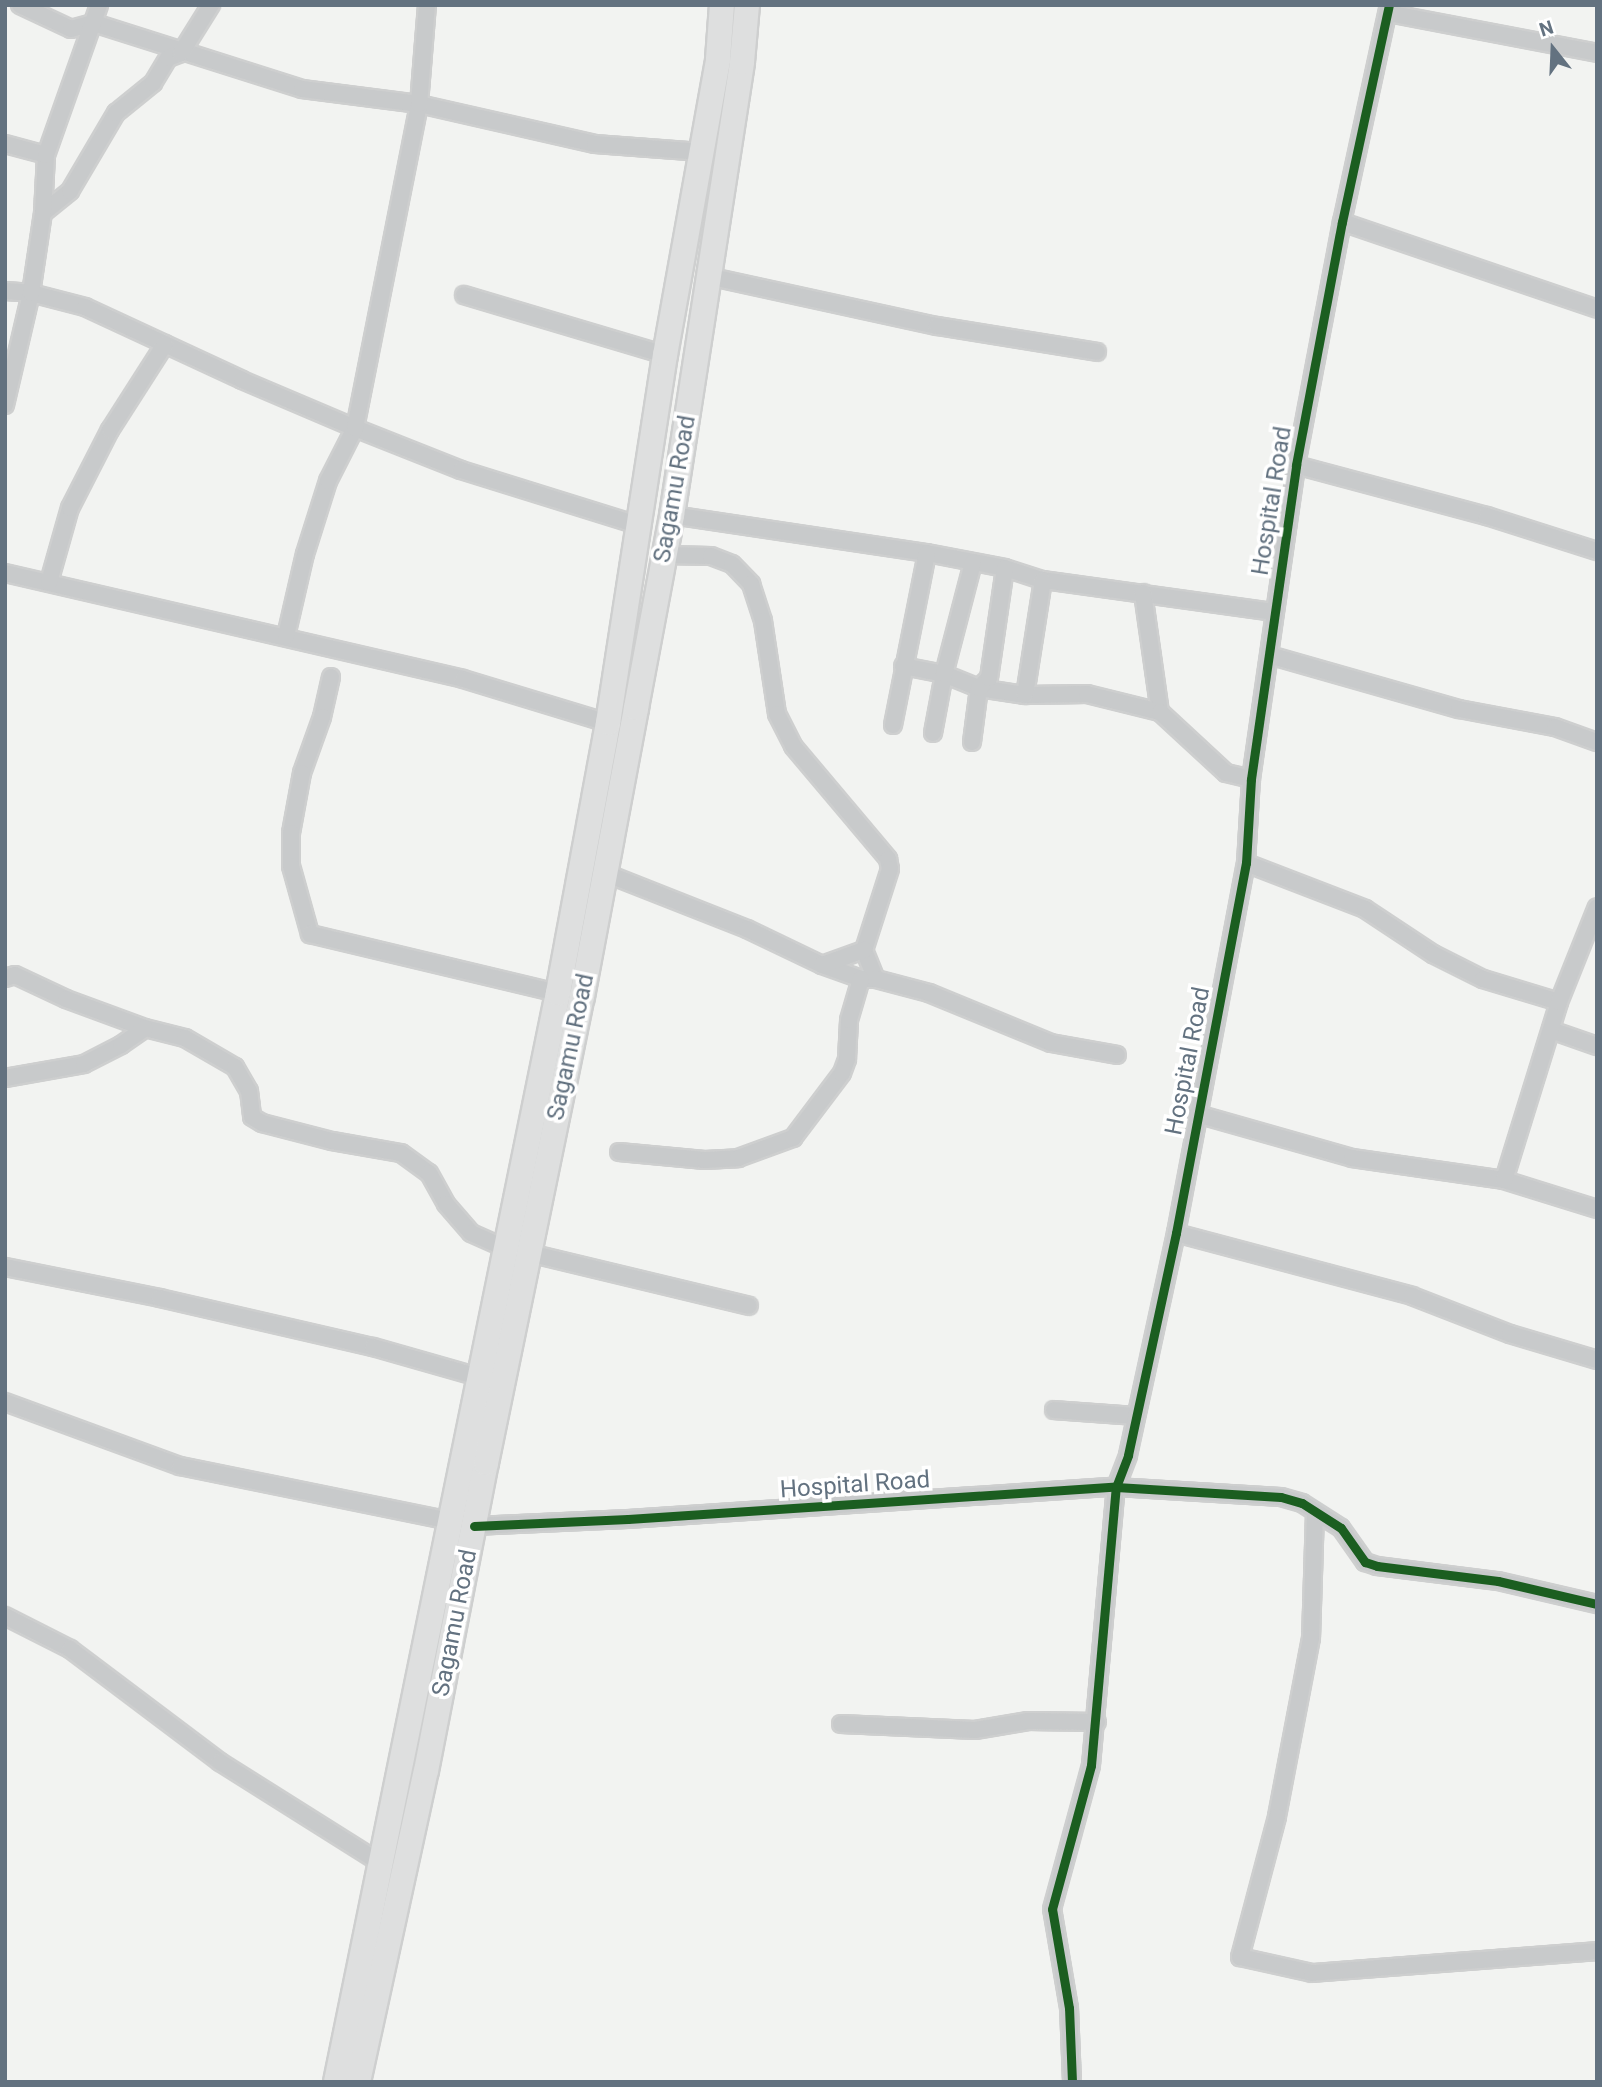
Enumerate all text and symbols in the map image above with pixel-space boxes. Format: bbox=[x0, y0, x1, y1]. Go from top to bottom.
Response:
north arrow bbox=[1518, 14, 1588, 84]
text: N bbox=[1536, 16, 1556, 42]
street label: Sagamu Road bbox=[648, 413, 702, 565]
street label: Hospital Road bbox=[1246, 425, 1298, 577]
street label: Sagamu Road bbox=[541, 971, 601, 1123]
street label: Hospital Road bbox=[1160, 984, 1216, 1138]
street label: Hospital Road bbox=[779, 1465, 931, 1505]
street label: Sagamu Road bbox=[427, 1547, 483, 1699]

